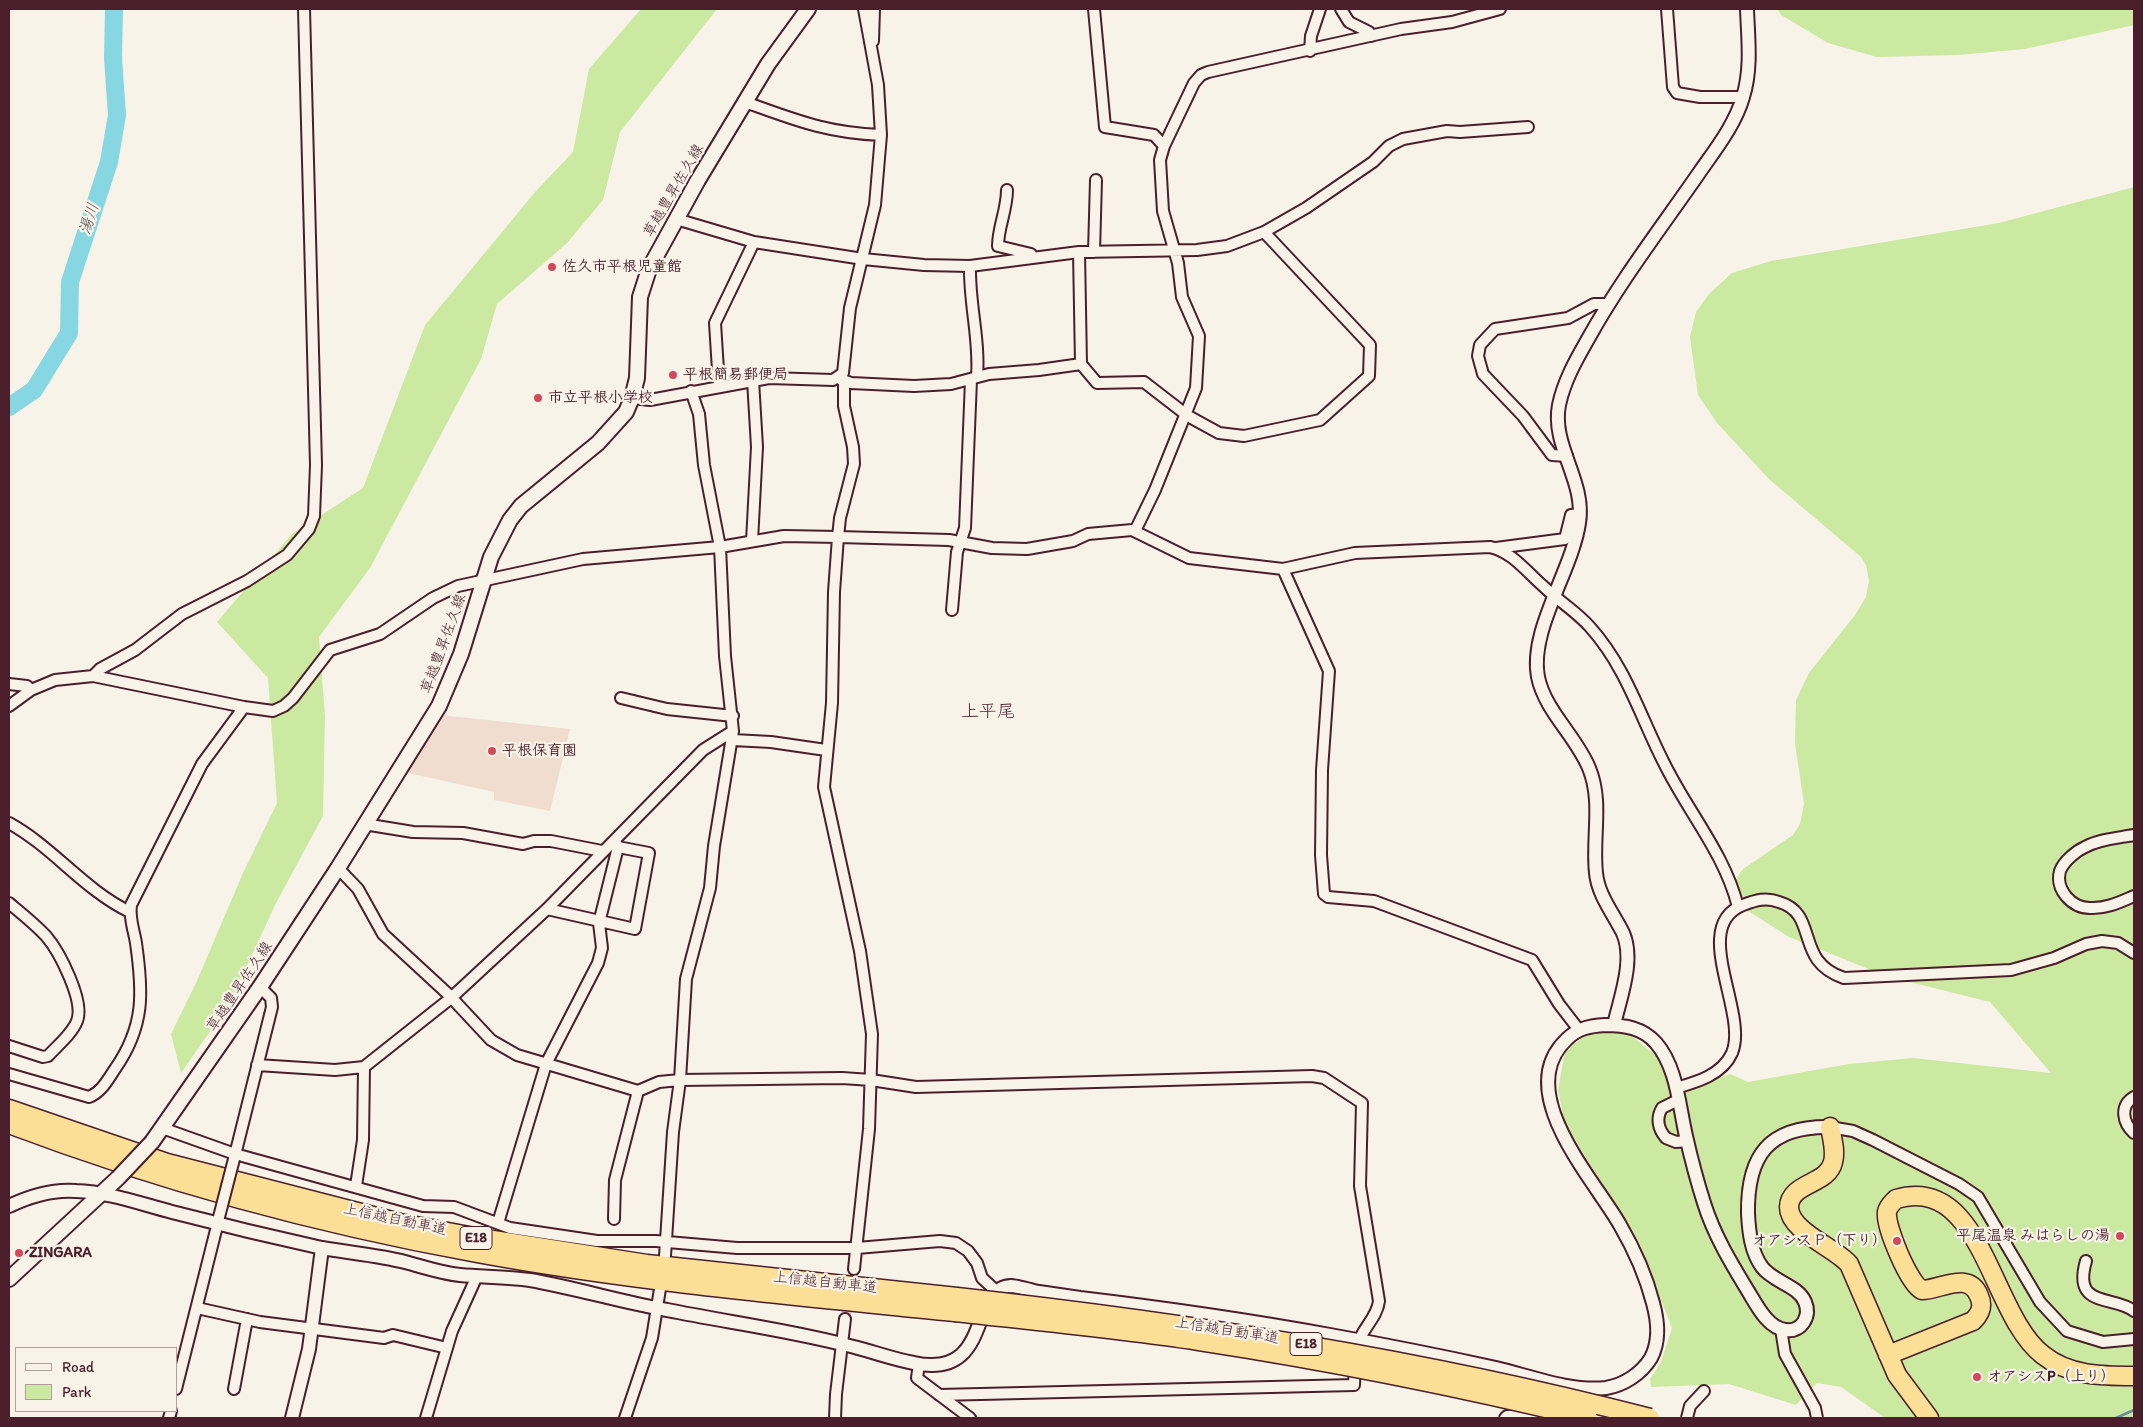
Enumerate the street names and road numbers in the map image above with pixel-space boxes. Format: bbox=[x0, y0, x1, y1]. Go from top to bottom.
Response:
street label: 草越豊昇佐久線 bbox=[640, 141, 708, 241]
street label: 草越豊昇佐久線 bbox=[418, 592, 470, 696]
street label: 草越豊昇佐久線 bbox=[203, 938, 277, 1036]
street label: 上信越自動車道 bbox=[342, 1200, 448, 1240]
road number: E18 bbox=[460, 1226, 492, 1250]
street label: 上信越自動車道 bbox=[772, 1269, 878, 1297]
street label: 上信越自動車道 bbox=[1174, 1314, 1280, 1348]
road number: E18 bbox=[1290, 1332, 1322, 1356]

